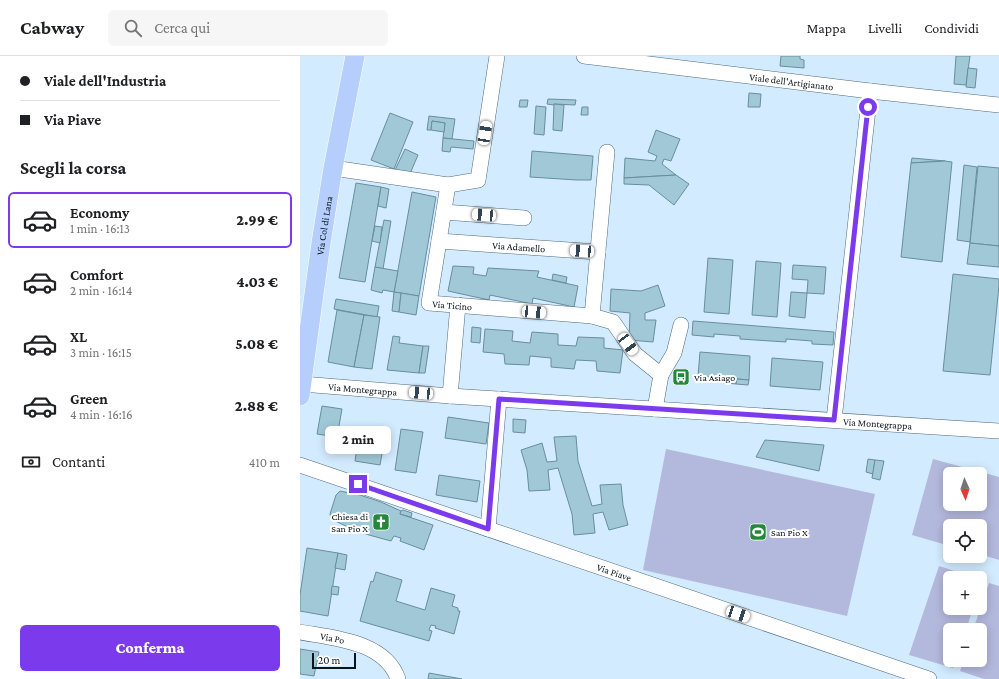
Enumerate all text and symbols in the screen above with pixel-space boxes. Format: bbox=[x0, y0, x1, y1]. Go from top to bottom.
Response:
search box bbox=[108, 10, 388, 46]
text: Cabway bbox=[20, 17, 84, 38]
icon: search bbox=[122, 17, 144, 39]
text: Cerca qui bbox=[154, 20, 210, 36]
text: Mappa bbox=[807, 20, 846, 36]
text: Livelli bbox=[868, 20, 902, 36]
text: Condividi bbox=[924, 20, 979, 36]
street label: Viale dell'Artigianato bbox=[749, 71, 834, 92]
text: Viale dell'Industria bbox=[44, 73, 166, 89]
route start bbox=[859, 98, 877, 116]
text: Via Piave bbox=[44, 112, 101, 128]
car bbox=[477, 120, 493, 146]
text: Scegli la corsa bbox=[20, 158, 126, 178]
street label: Via Col di Lana bbox=[314, 195, 334, 256]
icon: car bbox=[22, 202, 58, 238]
text: Economy bbox=[70, 205, 129, 221]
car bbox=[472, 208, 496, 222]
text: 2.99 € bbox=[236, 212, 278, 228]
text: 1 min · 16:13 bbox=[70, 221, 130, 236]
street label: Via Adamello bbox=[492, 239, 546, 254]
car bbox=[570, 244, 594, 258]
icon: car bbox=[22, 264, 58, 300]
text: Comfort bbox=[70, 267, 124, 283]
text: 4.03 € bbox=[236, 274, 278, 290]
text: 2 min · 16:14 bbox=[70, 283, 132, 298]
street label: Via Ticino bbox=[432, 298, 473, 312]
car bbox=[522, 305, 546, 319]
icon: car bbox=[22, 326, 58, 362]
text: XL bbox=[70, 329, 87, 345]
car bbox=[616, 331, 640, 357]
text: 5.08 € bbox=[235, 336, 278, 352]
text: 3 min · 16:15 bbox=[70, 345, 132, 360]
bus stop icon: Via Asiago bbox=[671, 367, 691, 387]
place label: Via Asiago bbox=[694, 372, 735, 383]
street label: Via Montegrappa bbox=[328, 381, 398, 397]
car bbox=[409, 386, 433, 400]
icon: car bbox=[22, 388, 58, 424]
text: Green bbox=[70, 391, 108, 407]
text: 2.88 € bbox=[235, 398, 278, 414]
text: 4 min · 16:16 bbox=[70, 407, 133, 422]
street label: Via Montegrappa bbox=[843, 416, 913, 431]
callout: 2 min bbox=[325, 426, 391, 454]
text: 2 min bbox=[342, 432, 374, 447]
icon: cash bbox=[20, 451, 42, 473]
text: Contanti bbox=[52, 454, 105, 470]
text: 410 m bbox=[249, 455, 280, 470]
north arrow bbox=[943, 467, 987, 511]
map controls bbox=[943, 467, 987, 667]
route end bbox=[349, 475, 367, 493]
place label: Chiesa di San Pio X bbox=[331, 511, 368, 534]
church icon: Chiesa di San Pio X bbox=[371, 512, 391, 532]
button: locate bbox=[943, 519, 987, 563]
sports icon: San Pio X bbox=[748, 522, 768, 542]
place label: San Pio X bbox=[771, 527, 808, 538]
street label: Via Piave bbox=[596, 561, 634, 583]
button: + bbox=[943, 571, 987, 615]
car bbox=[725, 604, 751, 624]
button: − bbox=[943, 623, 987, 667]
button: Conferma bbox=[20, 625, 280, 671]
street label: Via Po bbox=[319, 630, 346, 645]
scale bar bbox=[312, 651, 356, 670]
text: 20 m bbox=[318, 654, 340, 666]

